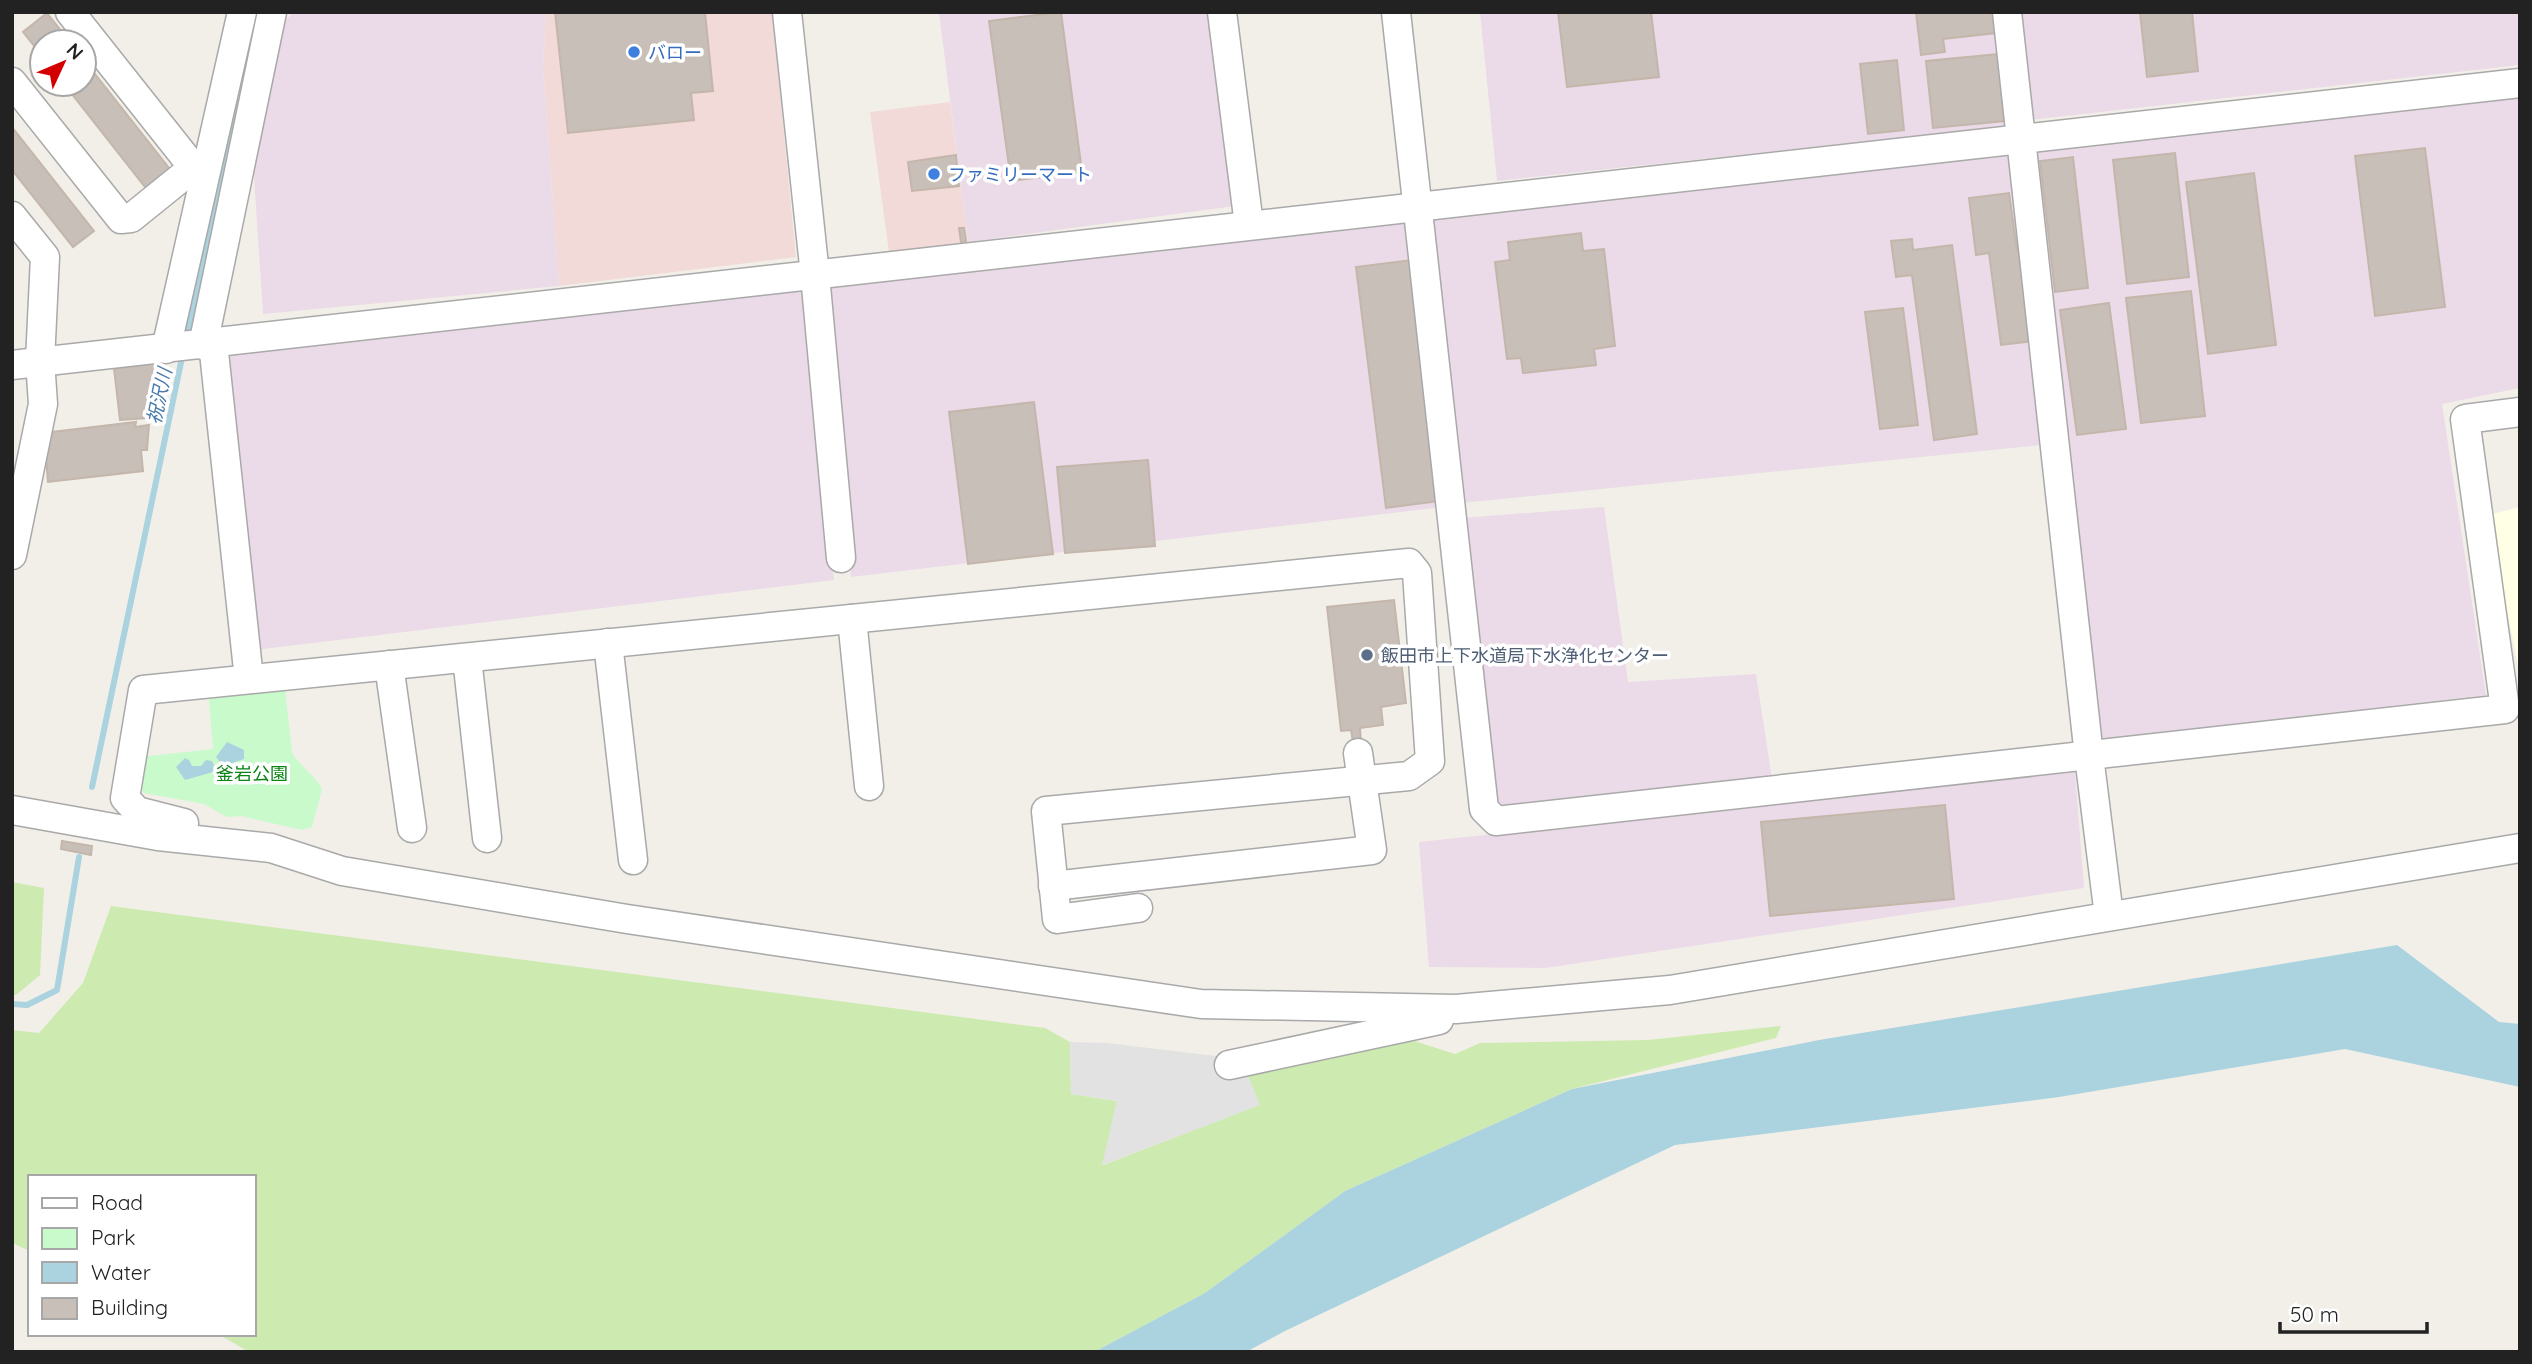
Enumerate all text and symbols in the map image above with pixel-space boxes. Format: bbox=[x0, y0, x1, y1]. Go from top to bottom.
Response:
north arrow bbox=[28, 28, 98, 98]
text: N bbox=[62, 38, 89, 65]
place label: バロー bbox=[648, 41, 702, 64]
marker: バロー bbox=[626, 44, 642, 60]
place label: ファミリーマート bbox=[948, 163, 1092, 186]
marker: ファミリーマート bbox=[926, 166, 942, 182]
water label: 祝沢川 bbox=[141, 364, 177, 426]
place label: 飯田市上下水道局下水浄化センター bbox=[1381, 644, 1669, 667]
marker: 飯田市上下水道局下水浄化センター bbox=[1359, 647, 1375, 663]
park label: 釜岩公園 bbox=[216, 762, 288, 785]
legend bbox=[28, 1175, 256, 1336]
text: Road bbox=[91, 1189, 143, 1215]
text: Park bbox=[91, 1224, 135, 1250]
text: Water bbox=[91, 1259, 151, 1285]
scale bar bbox=[2280, 1290, 2427, 1334]
text: Building bbox=[91, 1294, 168, 1320]
text: 50 m bbox=[2290, 1301, 2339, 1327]

